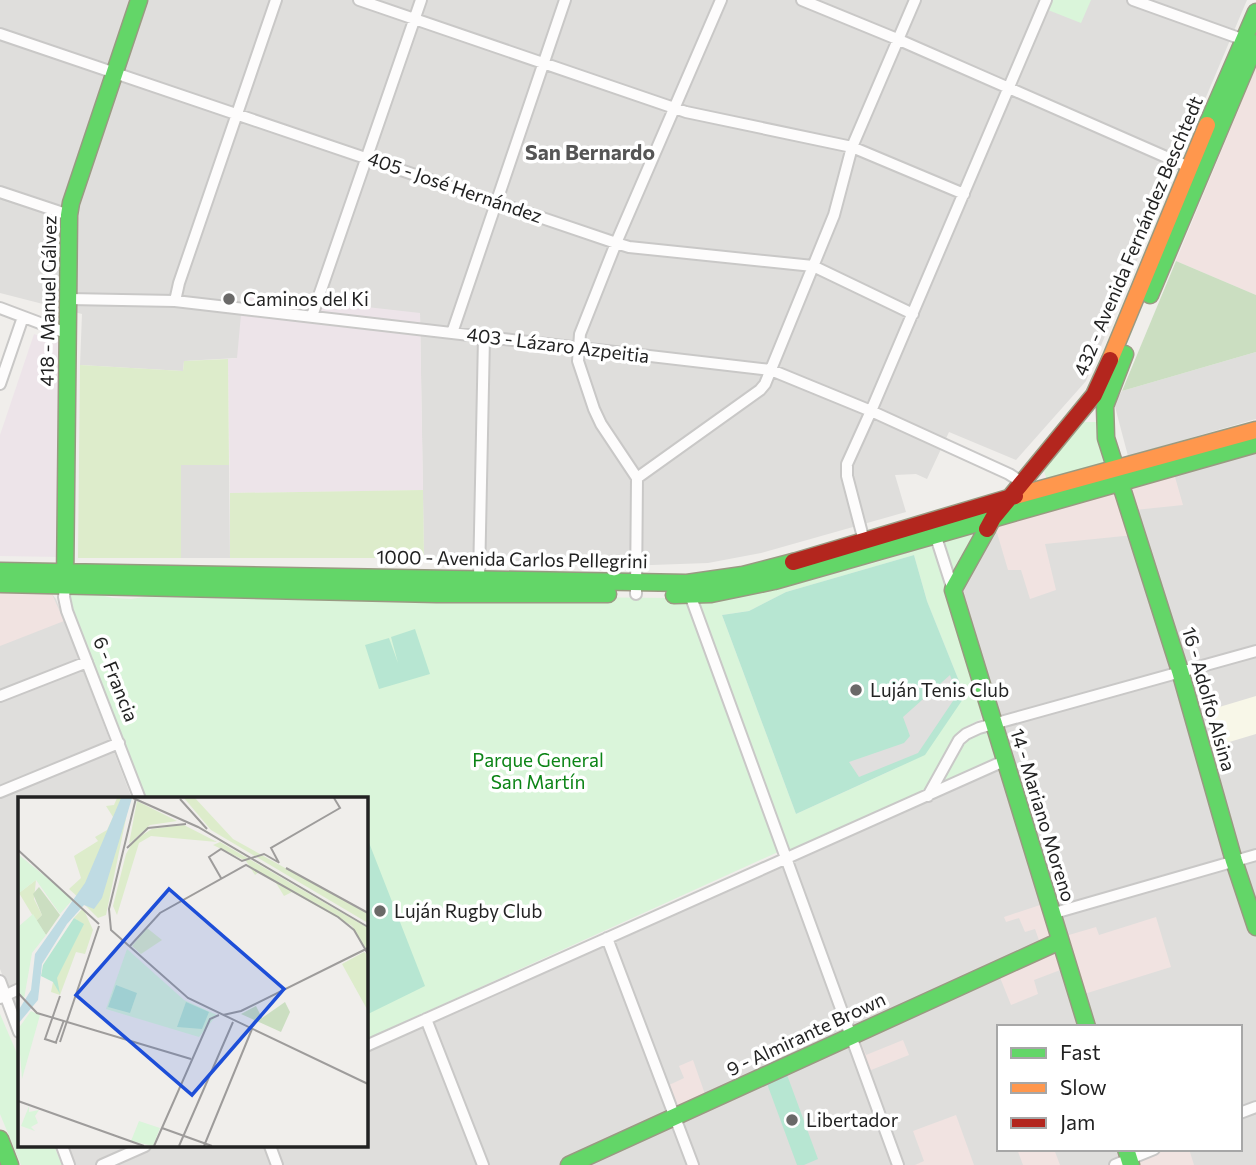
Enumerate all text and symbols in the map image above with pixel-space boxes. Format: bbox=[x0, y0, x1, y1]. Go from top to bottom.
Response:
street label: 432 - Avenida Fernández Beschtedt bbox=[1068, 92, 1207, 379]
district label: San Bernardo bbox=[525, 139, 655, 164]
street label: 405 - José Hernández bbox=[365, 146, 545, 227]
street label: 418 - Manuel Gálvez bbox=[35, 215, 60, 387]
place label: Caminos del Ki bbox=[243, 287, 369, 310]
marker: Caminos del Ki bbox=[221, 291, 237, 307]
street label: 403 - Lázaro Azpeitia bbox=[466, 322, 651, 367]
street label: 1000 - Avenida Carlos Pellegrini bbox=[376, 545, 648, 572]
street label: 16 - Adolfo Alsina bbox=[1178, 624, 1241, 774]
street label: 6 - Francia bbox=[89, 633, 144, 725]
place label: Luján Tenis Club bbox=[870, 678, 1009, 701]
marker: Luján Tenis Club bbox=[848, 682, 864, 698]
street label: 14 - Mariano Moreno bbox=[1006, 725, 1081, 904]
park label: Parque General San Martín bbox=[472, 748, 604, 793]
inset map bbox=[18, 797, 368, 1148]
place label: Luján Rugby Club bbox=[394, 899, 542, 922]
marker: Luján Rugby Club bbox=[372, 903, 388, 919]
street label: 9 - Almirante Brown bbox=[723, 987, 889, 1080]
legend bbox=[997, 1025, 1242, 1151]
text: Fast bbox=[1060, 1039, 1101, 1064]
text: Slow bbox=[1060, 1074, 1107, 1099]
place label: Libertador bbox=[806, 1108, 899, 1131]
text: Jam bbox=[1060, 1109, 1095, 1134]
marker: Libertador bbox=[784, 1112, 800, 1128]

